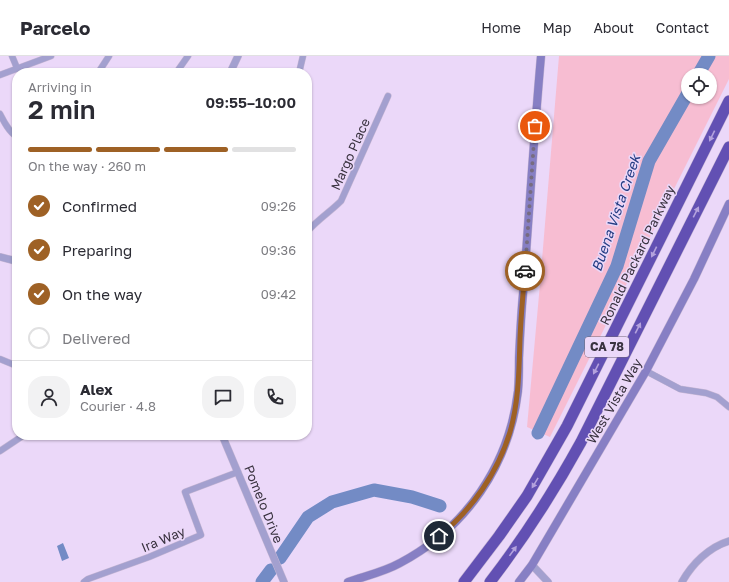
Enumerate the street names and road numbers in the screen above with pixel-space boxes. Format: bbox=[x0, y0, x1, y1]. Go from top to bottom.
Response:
street label: Margo Place bbox=[327, 116, 373, 192]
street label: Ronald Packard Parkway bbox=[596, 182, 678, 328]
road number: CA 78 bbox=[585, 337, 629, 357]
street label: West Vista Way bbox=[583, 355, 645, 447]
street label: Pomelo Drive bbox=[241, 463, 287, 545]
street label: Ira Way bbox=[139, 522, 188, 555]

